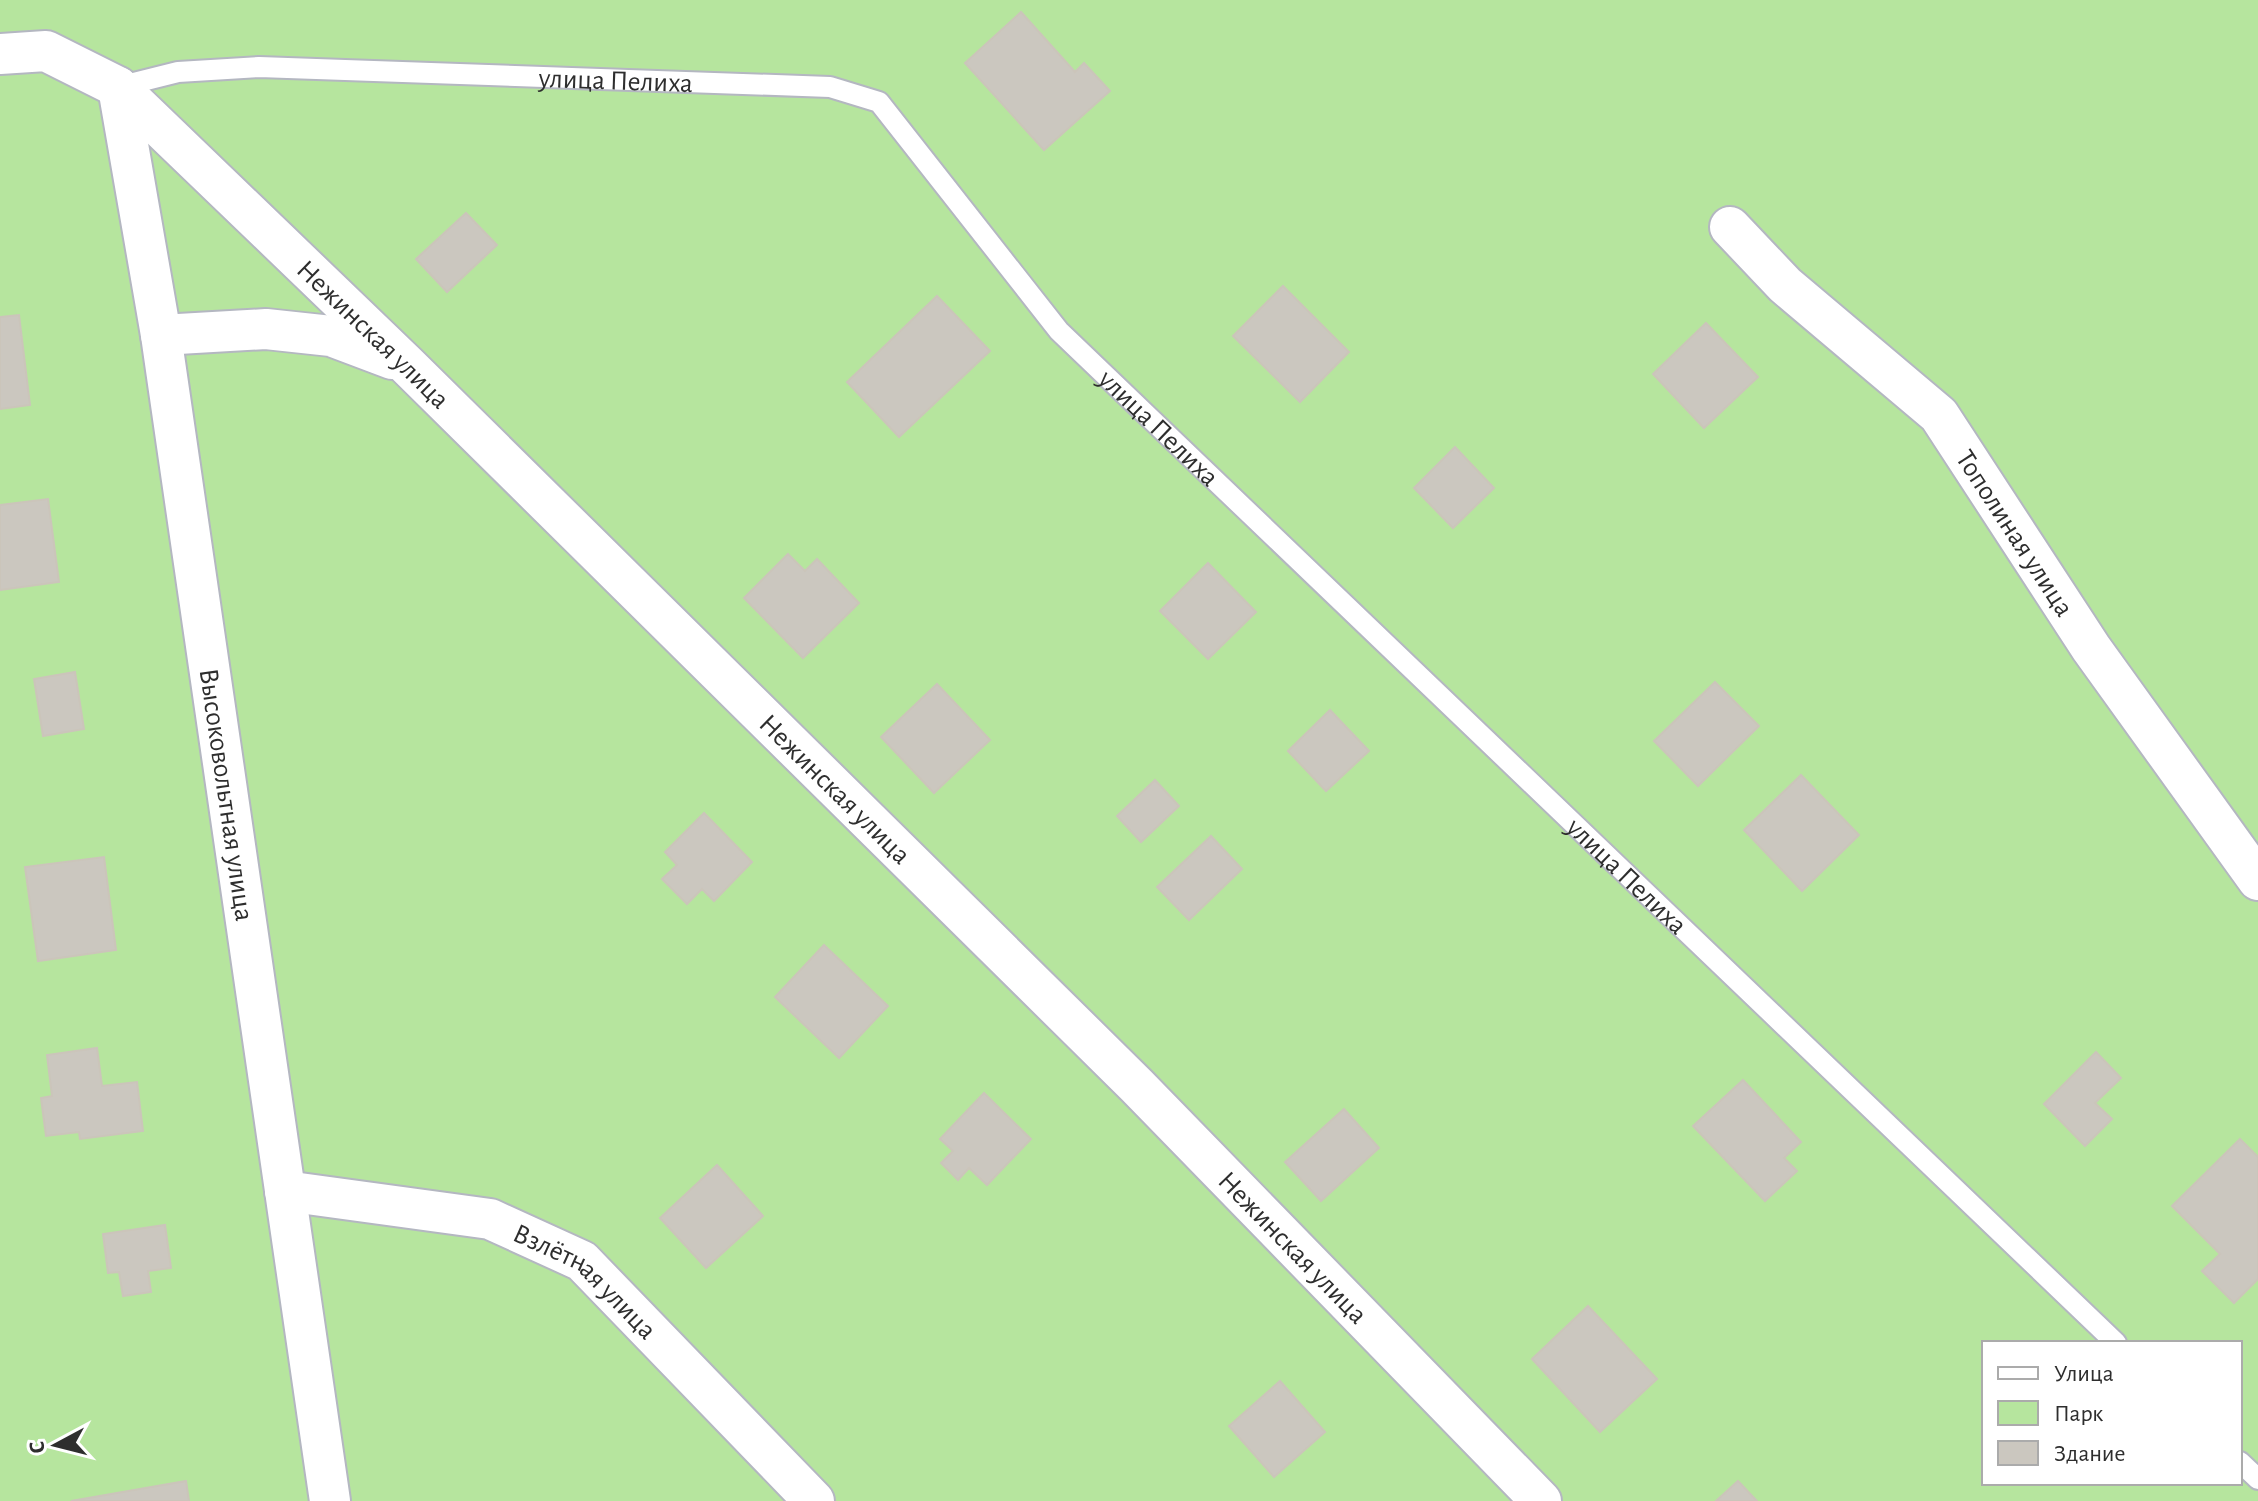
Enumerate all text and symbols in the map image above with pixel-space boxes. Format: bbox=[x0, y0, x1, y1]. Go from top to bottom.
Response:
street label: улица Пелиха bbox=[537, 65, 694, 98]
street label: Нежинская улица bbox=[291, 255, 454, 415]
street label: улица Пелиха bbox=[1092, 364, 1224, 492]
street label: Тополиная улица bbox=[1950, 446, 2078, 622]
street label: Высоковольтная улица bbox=[193, 667, 258, 923]
street label: Нежинская улица bbox=[753, 709, 915, 870]
street label: улица Пелиха bbox=[1560, 813, 1692, 940]
street label: Нежинская улица bbox=[1212, 1167, 1372, 1330]
street label: Взлётная улица bbox=[509, 1220, 661, 1345]
legend bbox=[1982, 1341, 2242, 1485]
text: Улица bbox=[2054, 1362, 2114, 1386]
text: Парк bbox=[2054, 1402, 2103, 1426]
north arrow bbox=[16, 1405, 96, 1485]
text: С bbox=[25, 1440, 49, 1455]
text: Здание bbox=[2054, 1442, 2125, 1466]

